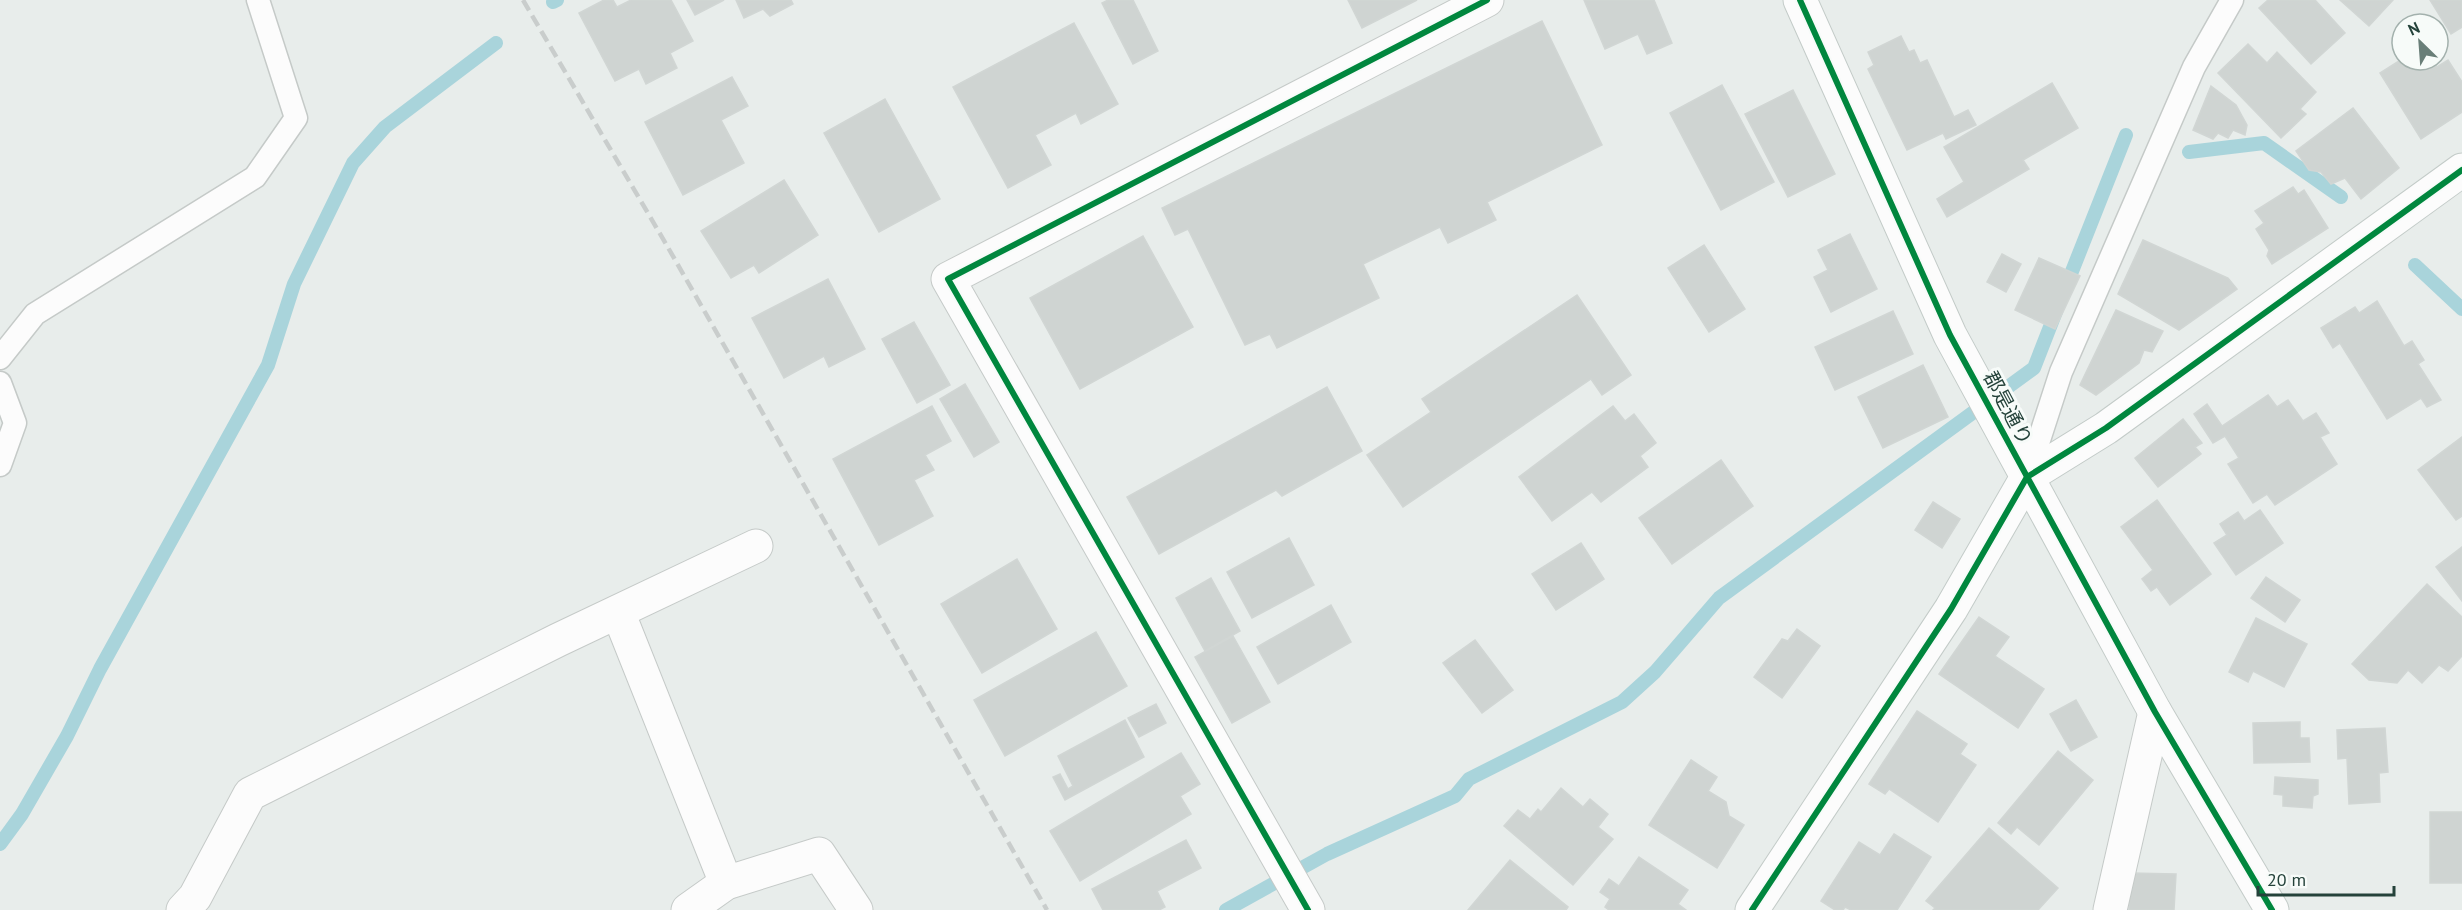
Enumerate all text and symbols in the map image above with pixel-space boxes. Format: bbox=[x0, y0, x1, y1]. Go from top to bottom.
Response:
north arrow bbox=[2390, 12, 2450, 72]
text: N bbox=[2405, 17, 2423, 40]
street label: 郡是通り bbox=[1978, 367, 2038, 449]
scale bar bbox=[2258, 859, 2394, 897]
text: 20 m bbox=[2267, 868, 2306, 891]

